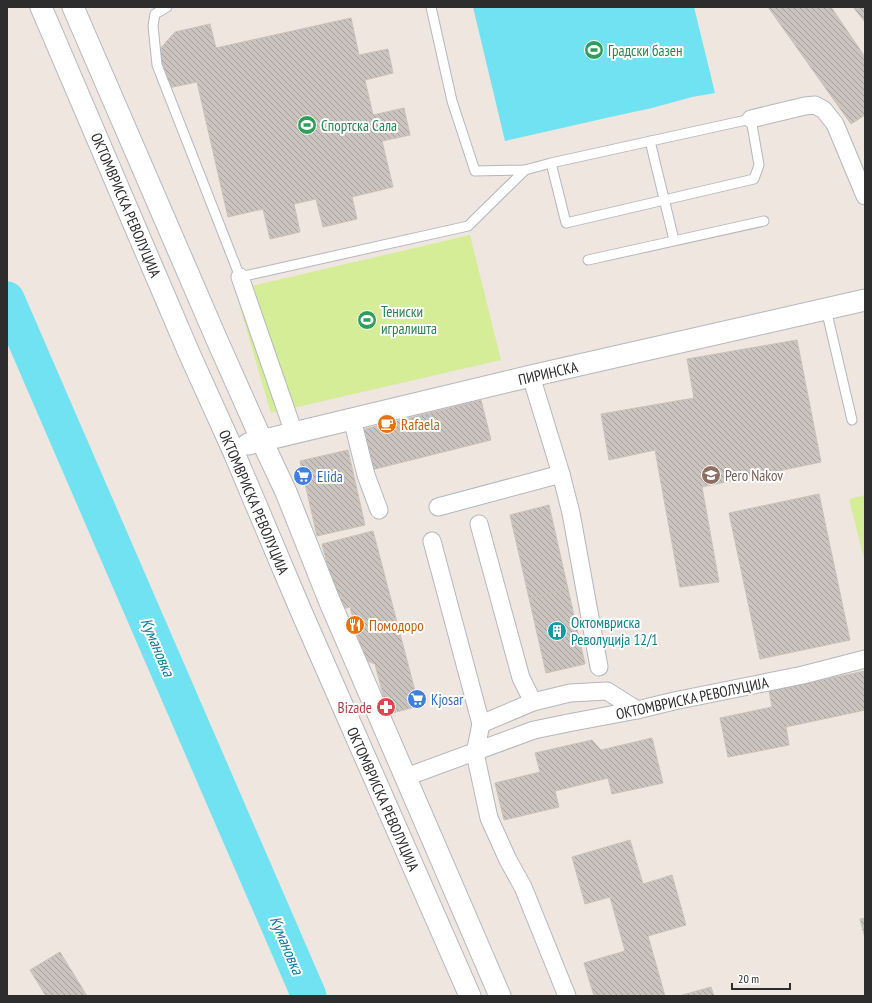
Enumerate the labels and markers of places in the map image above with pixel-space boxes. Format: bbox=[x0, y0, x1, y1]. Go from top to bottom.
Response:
sports icon: Градски базен bbox=[583, 39, 605, 61]
place label: Градски базен bbox=[608, 41, 682, 60]
sports icon: Спортска Сала bbox=[296, 114, 318, 136]
place label: Спортска Сала bbox=[321, 116, 397, 135]
place label: Тениски игралишта bbox=[381, 302, 437, 338]
sports icon: Тениски игралишта bbox=[356, 309, 378, 331]
cafe icon: Rafaela bbox=[376, 413, 398, 435]
place label: Rafaela bbox=[401, 415, 440, 434]
school or university icon: Pero Nakov bbox=[700, 464, 722, 486]
supermarket icon: Elida bbox=[292, 465, 314, 487]
place label: Pero Nakov bbox=[725, 466, 783, 485]
place label: Elida bbox=[317, 467, 343, 486]
place label: Октомвриска Револуција 12/1 bbox=[571, 613, 658, 649]
restaurant icon: Помодоро bbox=[344, 614, 366, 636]
place label: Помодоро bbox=[369, 616, 424, 635]
building icon: Октомвриска Револуција 12/1 bbox=[546, 620, 568, 642]
supermarket icon: Kjosar bbox=[406, 688, 428, 710]
place label: Kjosar bbox=[431, 690, 464, 709]
pharmacy icon: Bizade bbox=[375, 696, 397, 718]
place label: Bizade bbox=[338, 698, 372, 717]

